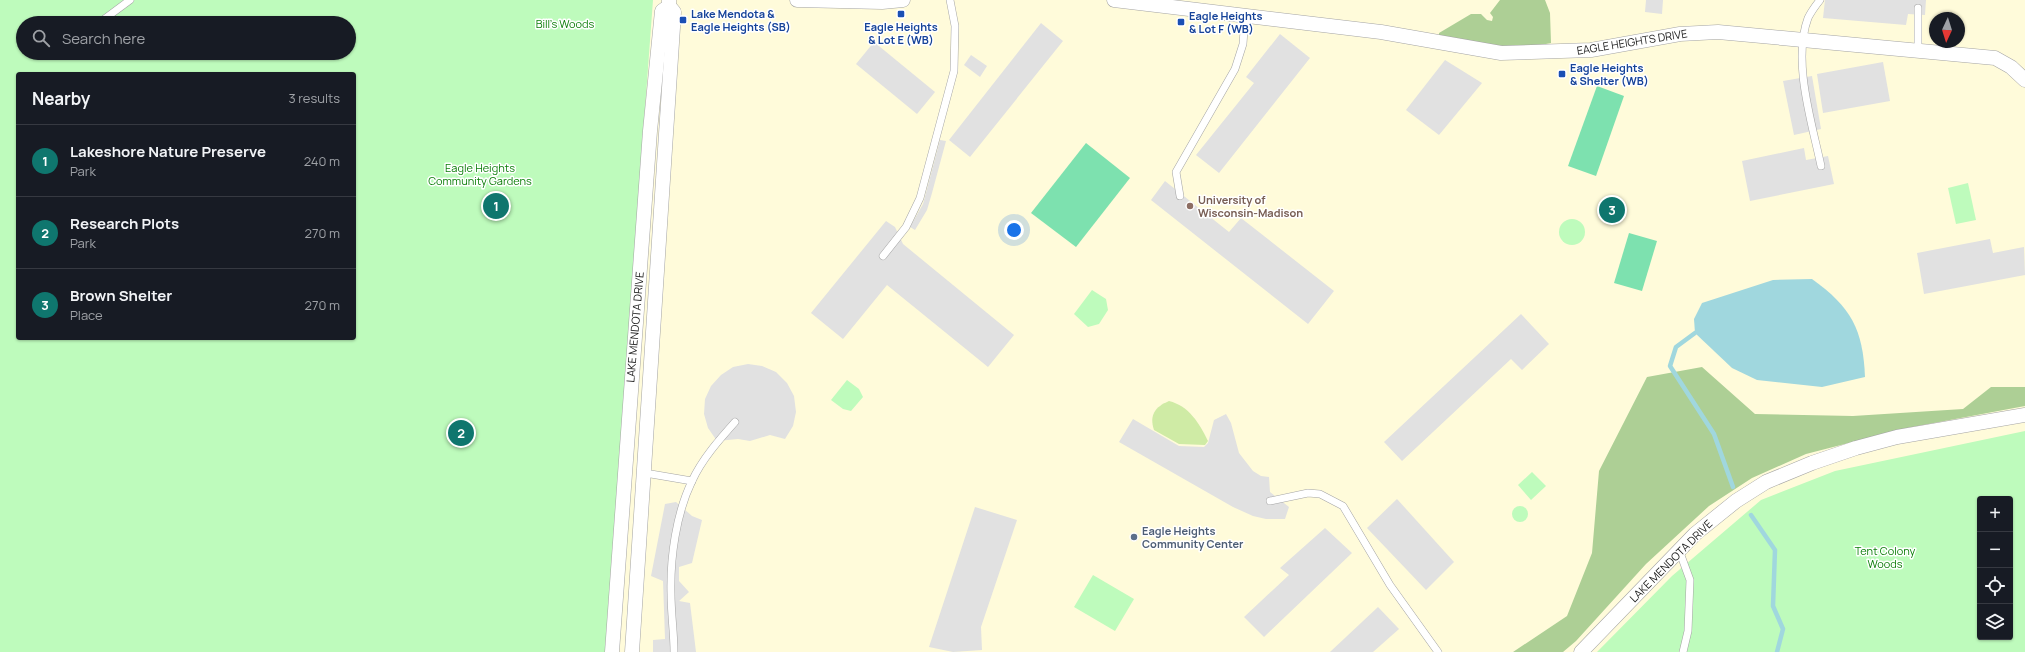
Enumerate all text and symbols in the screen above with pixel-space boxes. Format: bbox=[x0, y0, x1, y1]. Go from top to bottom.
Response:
place label: Lake Mendota & Eagle Heights (SB) bbox=[691, 6, 791, 34]
place label: Eagle Heights & Lot F (WB) bbox=[1189, 8, 1263, 36]
marker: Eagle Heights & Lot E (WB) bbox=[896, 9, 906, 19]
north arrow bbox=[1929, 12, 1965, 48]
marker: Lake Mendota & Eagle Heights (SB) bbox=[678, 15, 688, 25]
search box bbox=[16, 16, 356, 60]
park label: Bill's Woods bbox=[536, 16, 595, 31]
marker: Eagle Heights & Lot F (WB) bbox=[1176, 17, 1186, 27]
place label: Eagle Heights & Lot E (WB) bbox=[864, 19, 938, 47]
street label: EAGLE HEIGHTS DRIVE bbox=[1576, 25, 1688, 58]
icon: search bbox=[30, 27, 52, 49]
text: Search here bbox=[62, 28, 145, 49]
place label: Eagle Heights & Shelter (WB) bbox=[1570, 60, 1649, 88]
marker: Eagle Heights & Shelter (WB) bbox=[1557, 69, 1567, 79]
text: Nearby bbox=[32, 87, 90, 110]
text: 3 results bbox=[288, 89, 340, 107]
text: Lakeshore Nature Preserve bbox=[70, 141, 266, 162]
text: 1 bbox=[42, 152, 48, 170]
text: 240 m bbox=[304, 152, 340, 170]
park label: Eagle Heights Community Gardens bbox=[428, 160, 532, 188]
text: Park bbox=[70, 162, 96, 180]
pin: 1 bbox=[483, 191, 509, 221]
place label: University of Wisconsin-Madison bbox=[1198, 192, 1303, 220]
pin: 3 bbox=[1599, 195, 1625, 225]
marker: University of Wisconsin-Madison bbox=[1185, 201, 1195, 211]
text: Research Plots bbox=[70, 213, 179, 234]
your location bbox=[1004, 220, 1024, 240]
text: 2 bbox=[41, 224, 49, 242]
text: 270 m bbox=[305, 224, 340, 242]
text: Park bbox=[70, 234, 96, 252]
street label: LAKE MENDOTA DRIVE bbox=[622, 271, 647, 383]
text: Brown Shelter bbox=[70, 285, 172, 306]
text: 3 bbox=[41, 296, 49, 314]
text: 270 m bbox=[305, 296, 340, 314]
text: Place bbox=[70, 306, 103, 324]
pin: 2 bbox=[448, 418, 474, 448]
map controls bbox=[1977, 496, 2013, 640]
button: + bbox=[1977, 496, 2013, 532]
street label: LAKE MENDOTA DRIVE bbox=[1626, 516, 1715, 605]
place label: Eagle Heights Community Center bbox=[1142, 523, 1244, 551]
marker: Eagle Heights Community Center bbox=[1129, 532, 1139, 542]
button: − bbox=[1977, 532, 2013, 568]
park label: Tent Colony Woods bbox=[1855, 543, 1916, 571]
button: locate bbox=[1977, 568, 2013, 604]
button: layers bbox=[1977, 604, 2013, 640]

